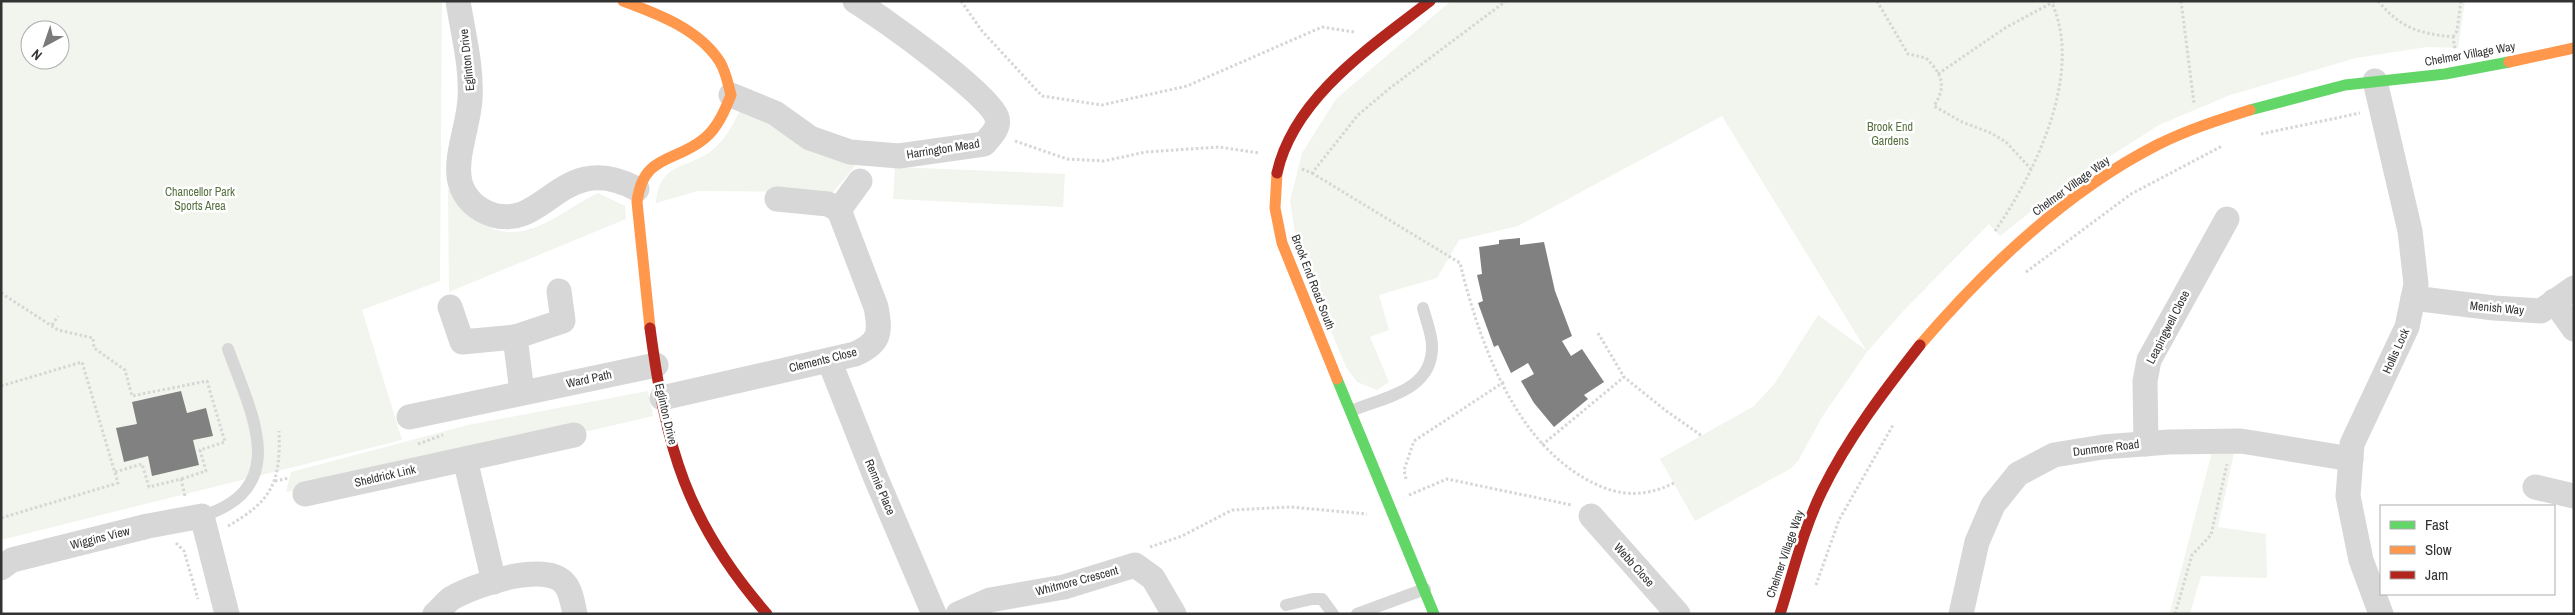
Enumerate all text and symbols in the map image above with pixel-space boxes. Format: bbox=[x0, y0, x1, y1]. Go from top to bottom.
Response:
north arrow bbox=[20, 20, 70, 70]
street label: Eglinton Drive bbox=[456, 28, 478, 92]
street label: Chelmer Village Way bbox=[2423, 38, 2517, 70]
text: N bbox=[28, 45, 46, 65]
park label: Brook End Gardens bbox=[1867, 119, 1913, 149]
street label: Harrington Mead bbox=[905, 135, 981, 163]
street label: Chelmer Village Way bbox=[2029, 152, 2113, 219]
park label: Chancellor Park Sports Area bbox=[165, 184, 235, 214]
street label: Brook End Road South bbox=[1287, 232, 1339, 332]
street label: Leapingwell Close bbox=[2143, 288, 2193, 366]
street label: Menish Way bbox=[2469, 298, 2525, 318]
street label: Hollis Lock bbox=[2379, 326, 2413, 376]
street label: Clements Close bbox=[787, 344, 859, 376]
street label: Ward Path bbox=[565, 366, 613, 392]
street label: Eglinton Drive bbox=[651, 382, 681, 446]
street label: Dunmore Road bbox=[2072, 436, 2140, 460]
street label: Rennie Place bbox=[861, 457, 899, 517]
street label: Sheldrick Link bbox=[353, 461, 417, 491]
legend bbox=[2380, 505, 2555, 595]
street label: Chelmer Village Way bbox=[1762, 508, 1808, 600]
text: Fast bbox=[2425, 514, 2449, 535]
street label: Wiggins View bbox=[69, 523, 132, 553]
text: Slow bbox=[2425, 539, 2452, 560]
street label: Webb Close bbox=[1610, 540, 1658, 590]
street label: Whitmore Crescent bbox=[1034, 562, 1120, 600]
text: Jam bbox=[2425, 564, 2448, 585]

